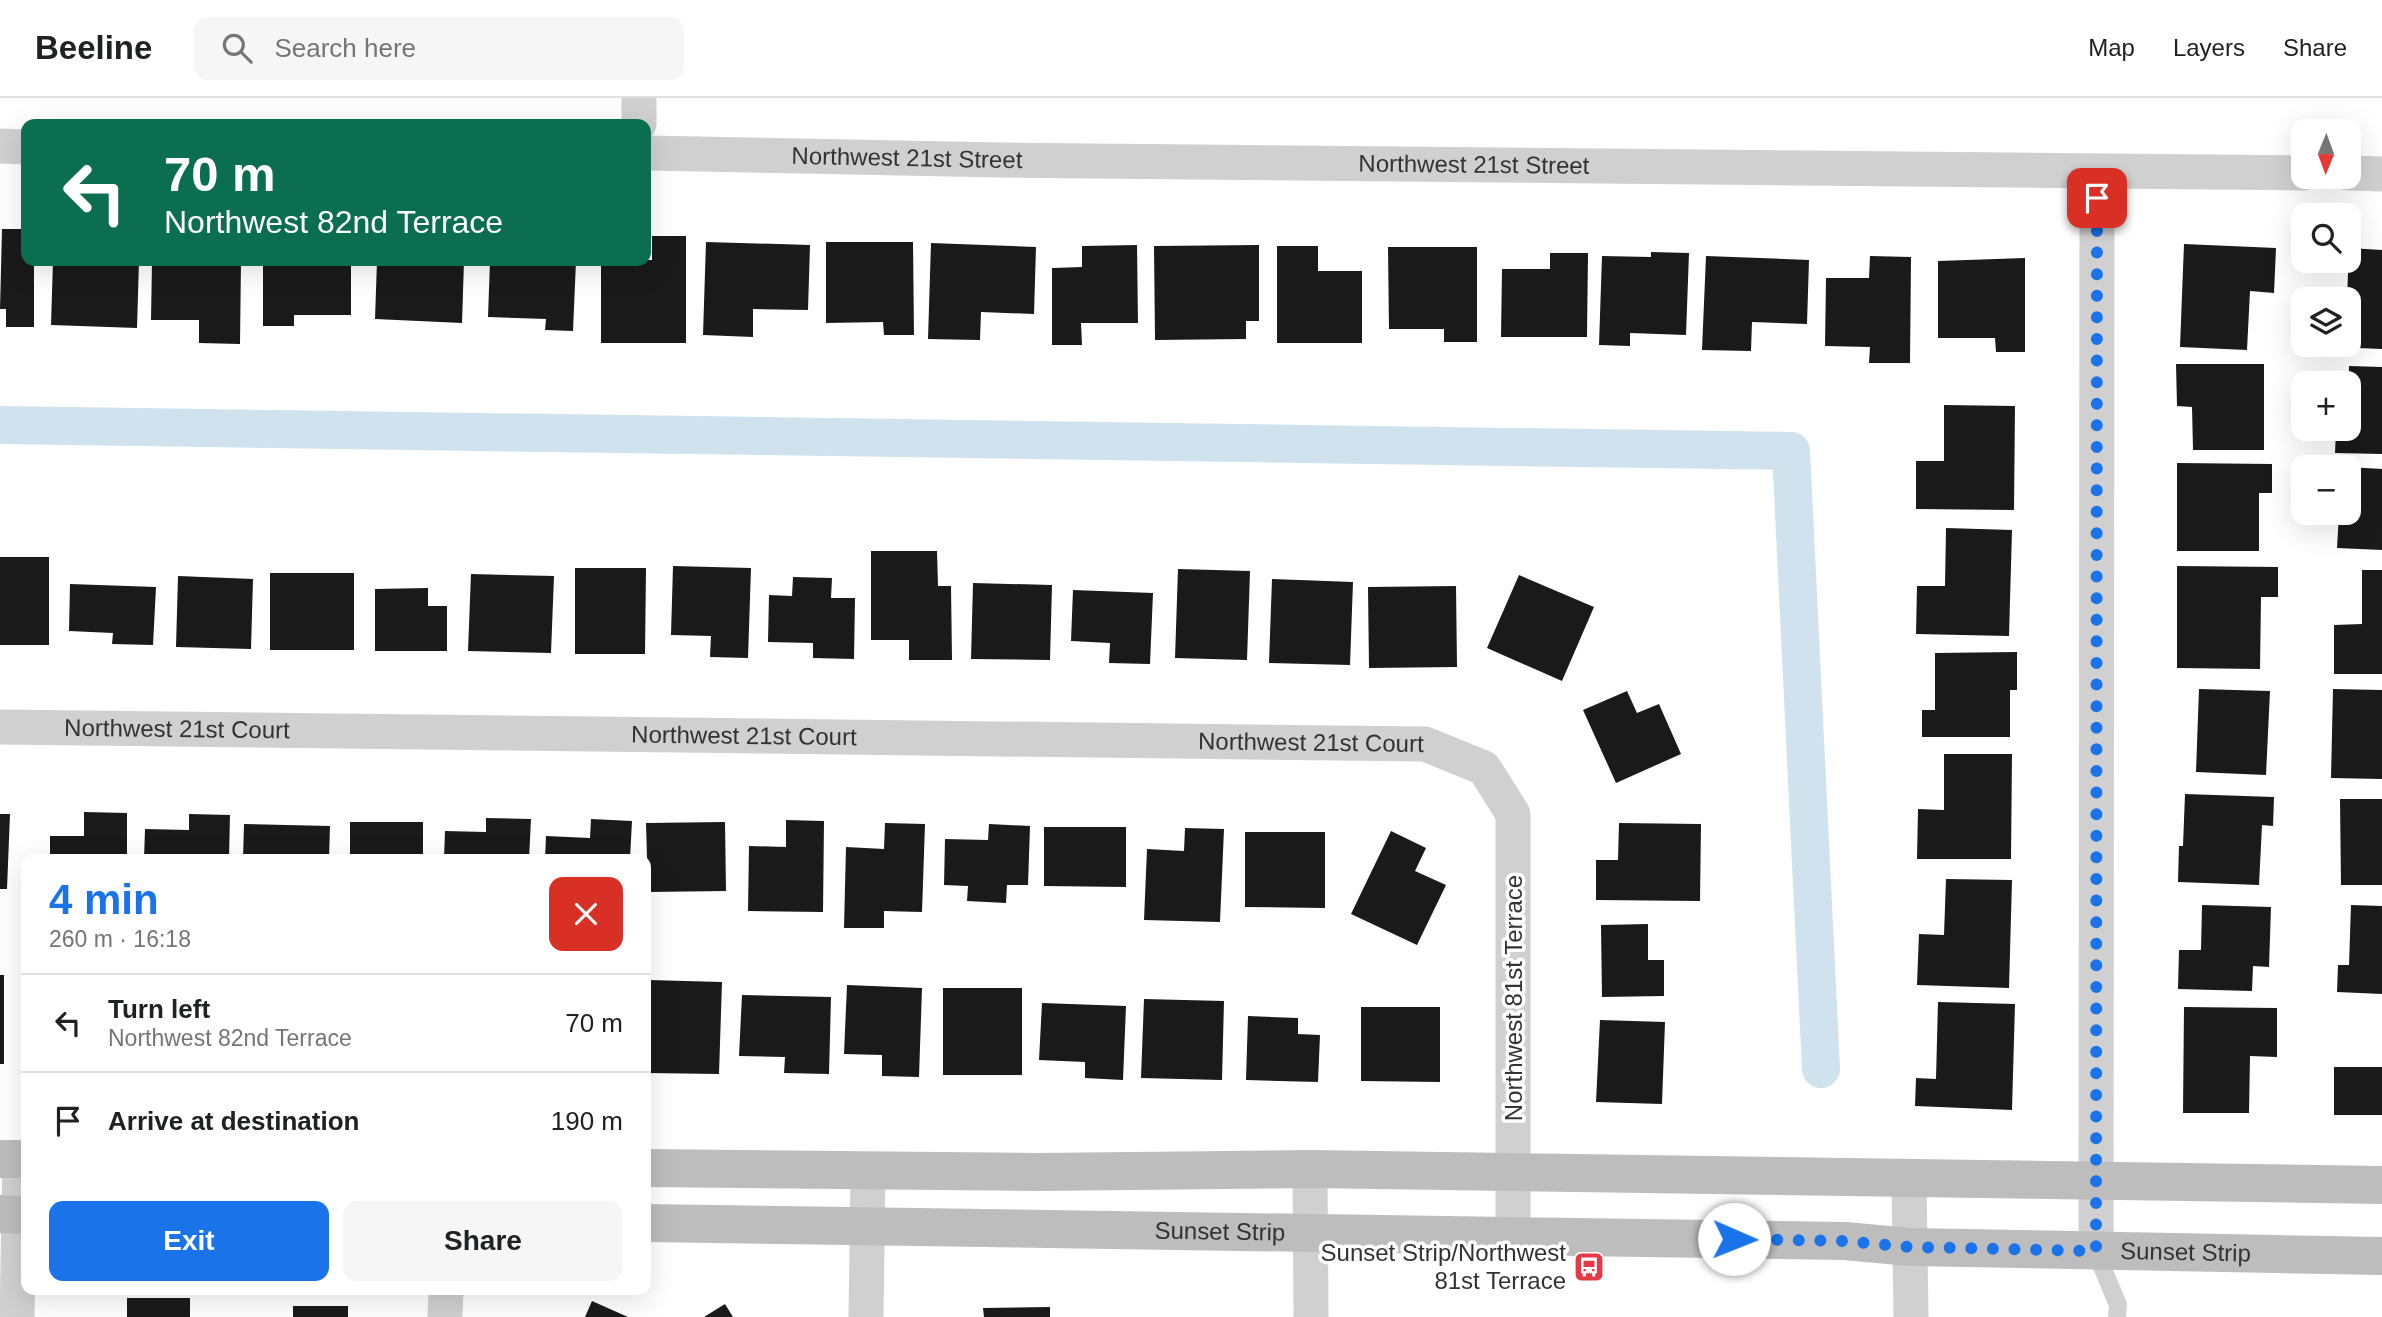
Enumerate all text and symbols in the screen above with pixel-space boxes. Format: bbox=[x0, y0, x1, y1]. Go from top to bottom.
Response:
search box bbox=[194, 17, 684, 80]
text: Beeline bbox=[35, 29, 152, 66]
icon: search bbox=[218, 29, 256, 67]
text: Search here bbox=[274, 33, 416, 63]
text: Map bbox=[2088, 34, 2135, 61]
text: Layers bbox=[2173, 34, 2245, 61]
text: Share bbox=[2283, 34, 2347, 61]
north arrow bbox=[2291, 119, 2361, 189]
map controls bbox=[2291, 119, 2361, 525]
street label: Northwest 21st Street bbox=[791, 142, 1023, 173]
icon: left bbox=[49, 147, 140, 238]
text: 70 m bbox=[164, 147, 276, 201]
street label: Northwest 21st Street bbox=[1358, 150, 1590, 179]
pin bbox=[2067, 168, 2127, 228]
icon: arrive bbox=[2078, 179, 2116, 217]
button: search bbox=[2291, 203, 2361, 273]
text: Northwest 82nd Terrace bbox=[164, 204, 503, 240]
button: layers bbox=[2291, 287, 2361, 357]
button: + bbox=[2291, 371, 2361, 441]
button: − bbox=[2291, 455, 2361, 525]
street label: Northwest 21st Court bbox=[64, 714, 290, 743]
street label: Northwest 21st Court bbox=[631, 721, 857, 750]
street label: Northwest 21st Court bbox=[1198, 727, 1424, 757]
street label: Northwest 81st Terrace bbox=[1500, 875, 1527, 1121]
text: 4 min bbox=[49, 876, 159, 923]
button: close bbox=[549, 877, 623, 951]
text: 260 m · 16:18 bbox=[49, 926, 191, 952]
text: Turn left bbox=[108, 994, 210, 1024]
icon: left bbox=[49, 1004, 87, 1042]
text: 70 m bbox=[565, 1008, 623, 1038]
text: Northwest 82nd Terrace bbox=[108, 1025, 352, 1051]
icon: arrive bbox=[49, 1102, 87, 1140]
text: Arrive at destination bbox=[108, 1106, 359, 1136]
text: 190 m bbox=[551, 1106, 623, 1136]
button: Exit bbox=[49, 1201, 329, 1281]
button: Share bbox=[343, 1201, 623, 1281]
position arrow bbox=[1697, 1202, 1771, 1276]
street label: Sunset Strip bbox=[1154, 1217, 1286, 1246]
street label: Sunset Strip bbox=[2120, 1237, 2251, 1266]
place label: Sunset Strip/Northwest 81st Terrace bbox=[1321, 1239, 1566, 1294]
bus stop icon: Sunset Strip/Northwest 81st Terrace bbox=[1572, 1250, 1606, 1284]

